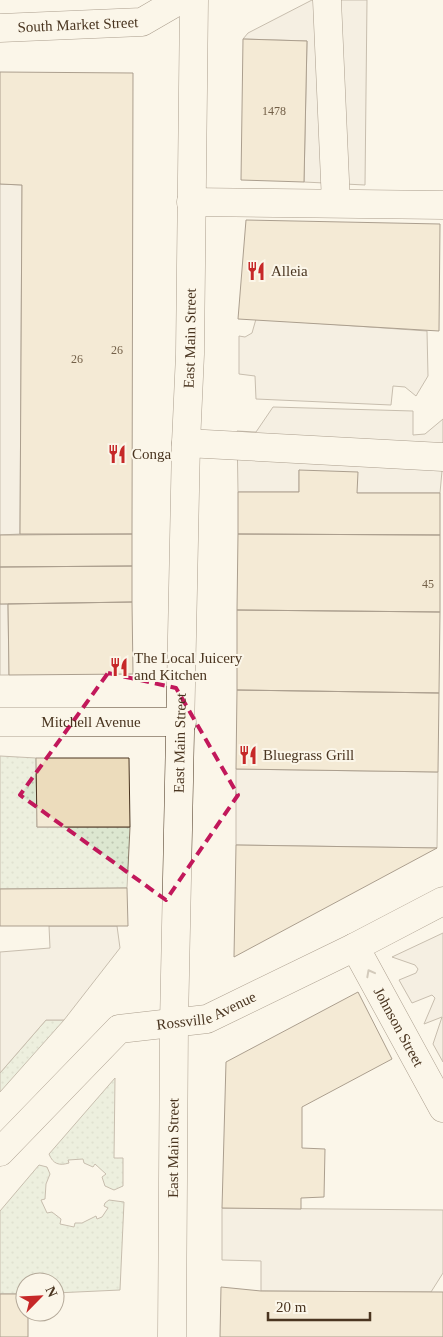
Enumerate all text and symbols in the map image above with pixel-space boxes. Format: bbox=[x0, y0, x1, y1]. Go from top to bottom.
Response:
street label: South Market Street bbox=[17, 14, 139, 35]
house number: 1478 bbox=[262, 104, 286, 118]
restaurant icon: Alleia bbox=[245, 260, 267, 282]
place label: Alleia bbox=[271, 263, 308, 279]
street label: East Main Street bbox=[180, 287, 199, 389]
house number: 26 bbox=[111, 343, 123, 357]
house number: 26 bbox=[71, 352, 83, 366]
restaurant icon: Conga bbox=[106, 443, 128, 465]
place label: Conga bbox=[132, 446, 172, 462]
house number: 45 bbox=[422, 577, 434, 591]
place label: The Local Juicery and Kitchen bbox=[134, 650, 243, 683]
restaurant icon: The Local Juicery and Kitchen bbox=[108, 656, 130, 678]
street label: East Main Street bbox=[171, 692, 189, 793]
street label: Mitchell Avenue bbox=[41, 714, 141, 730]
restaurant icon: Bluegrass Grill bbox=[237, 744, 259, 766]
place label: Bluegrass Grill bbox=[263, 747, 354, 763]
one-way arrow bbox=[366, 969, 376, 978]
street label: Johnson Street bbox=[371, 984, 427, 1070]
street label: Rossville Avenue bbox=[156, 988, 259, 1033]
street label: East Main Street bbox=[165, 1097, 182, 1198]
north arrow bbox=[15, 1272, 65, 1322]
text: N bbox=[43, 1284, 60, 1300]
scale bar bbox=[268, 1290, 370, 1322]
text: 20 m bbox=[276, 1299, 307, 1315]

